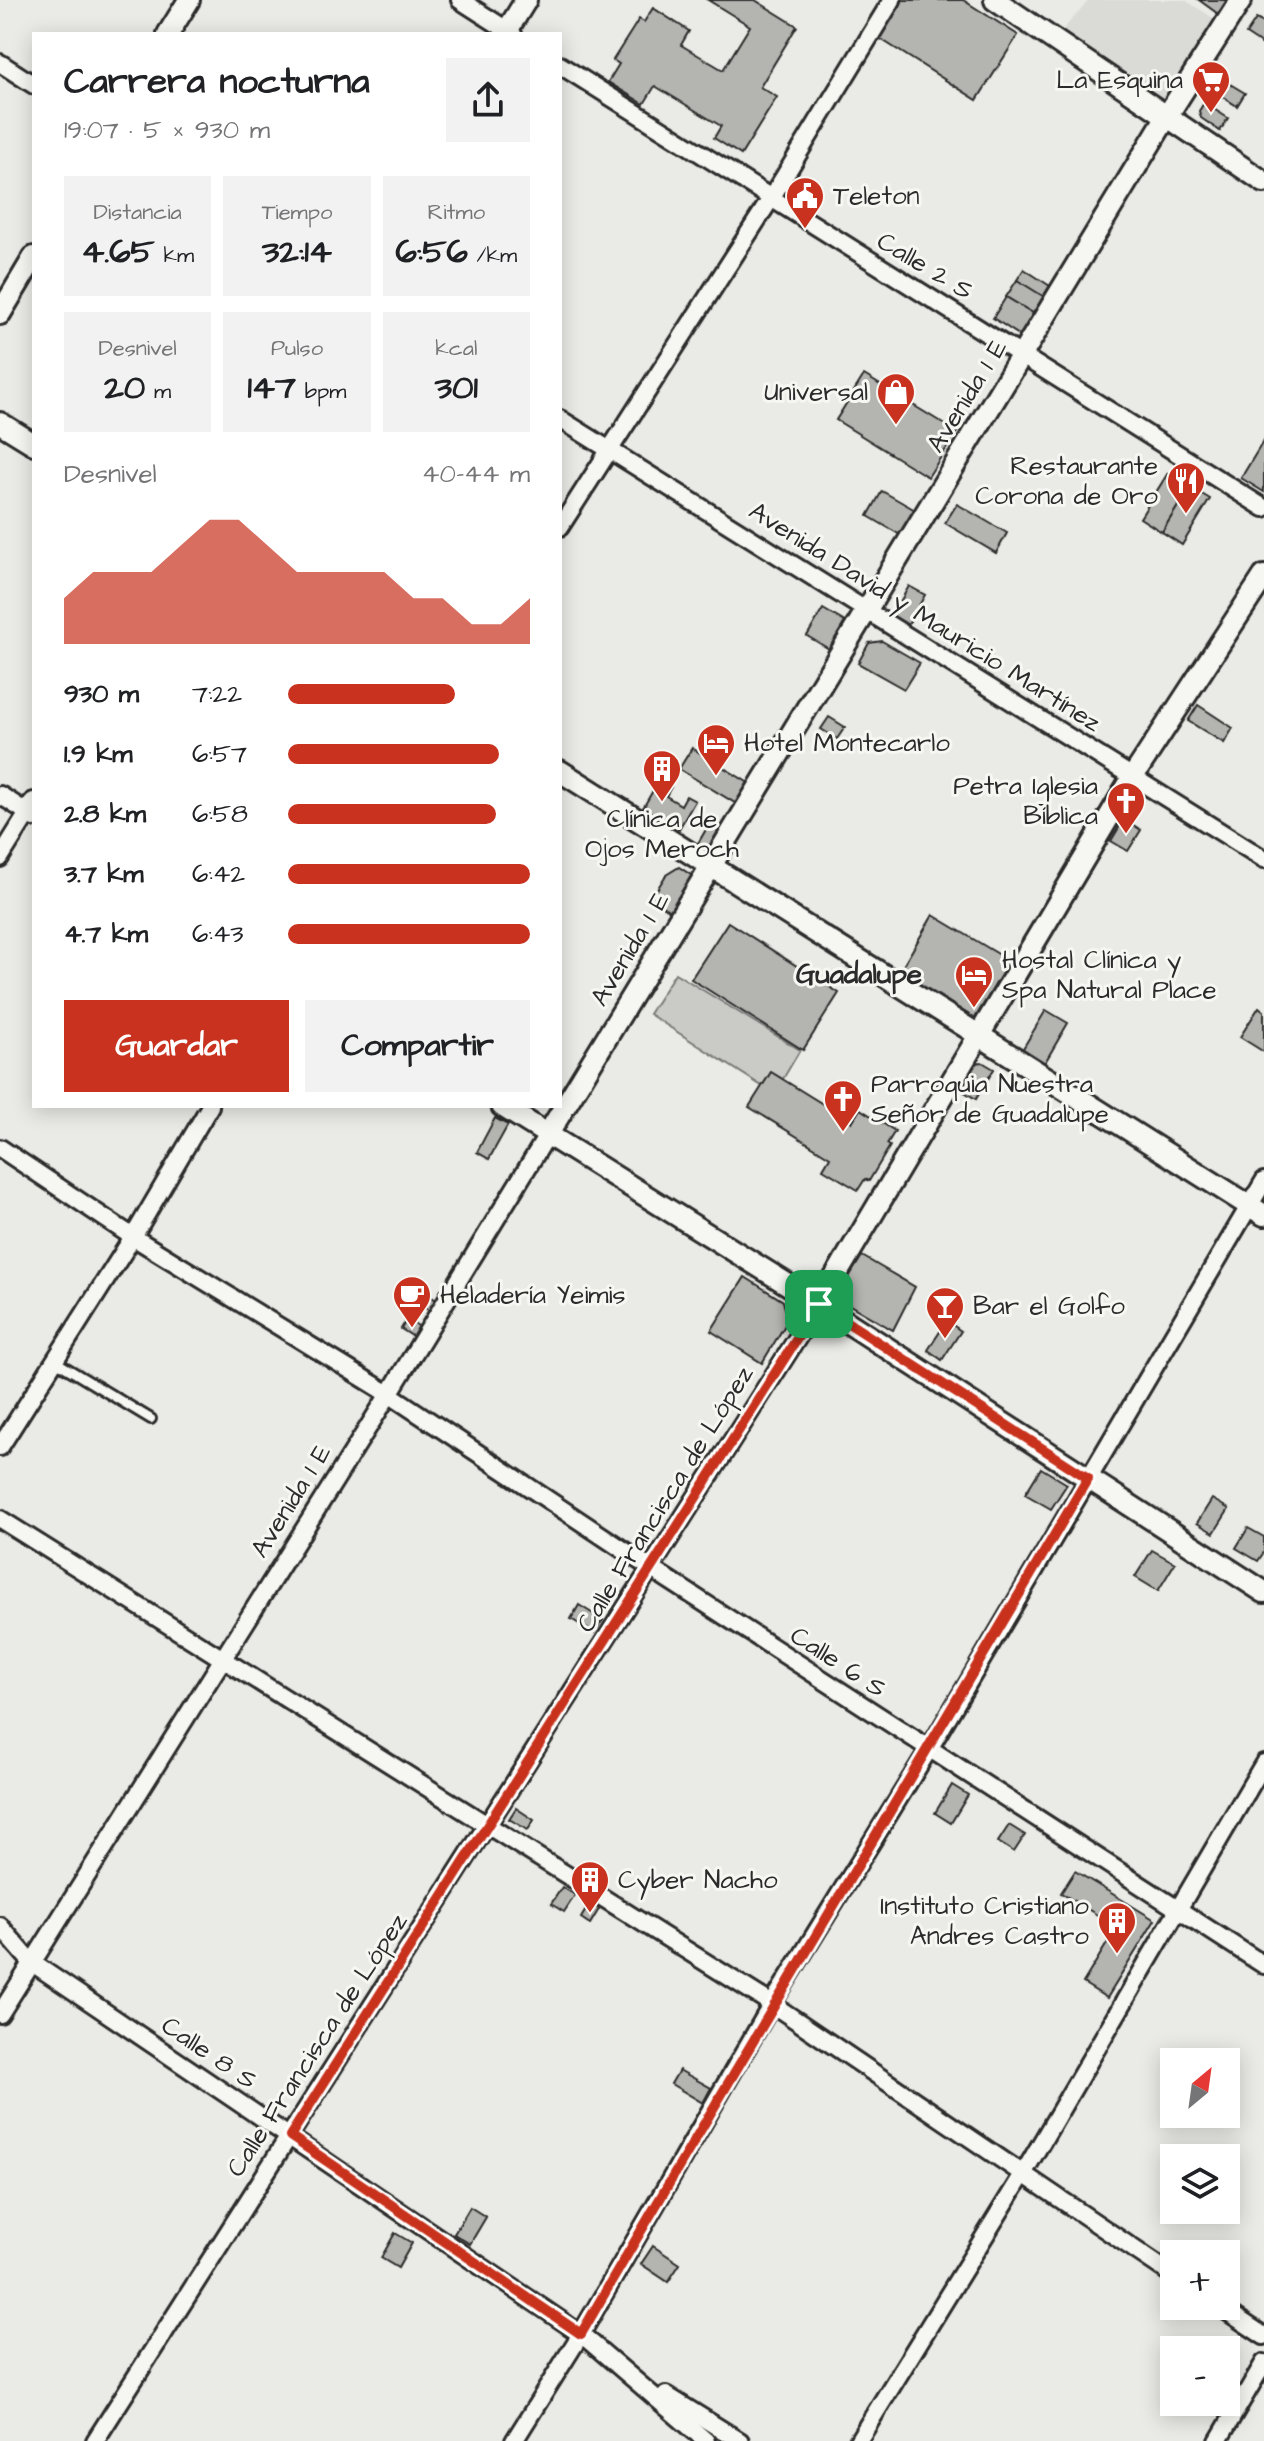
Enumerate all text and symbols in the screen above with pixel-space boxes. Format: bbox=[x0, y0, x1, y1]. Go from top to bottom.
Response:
text: Carrera nocturna bbox=[64, 56, 370, 107]
button: share bbox=[446, 58, 530, 142]
supermarket icon: La Esquina bbox=[1190, 59, 1232, 114]
place label: La Esquina bbox=[1056, 62, 1183, 98]
text: 19:07 · 5 × 930 m bbox=[64, 112, 270, 148]
public building icon: Teleton bbox=[784, 175, 826, 230]
place label: Teleton bbox=[833, 178, 920, 214]
text: Distancia bbox=[94, 197, 182, 228]
text: Tiempo bbox=[262, 197, 332, 228]
text: Ritmo bbox=[428, 197, 485, 228]
street label: Calle 2 S bbox=[870, 223, 980, 309]
text: 4.65 bbox=[81, 228, 155, 276]
text: 32:14 bbox=[262, 228, 332, 276]
text: 6:56 bbox=[395, 228, 468, 276]
text: km bbox=[155, 240, 194, 271]
text: /km bbox=[468, 240, 517, 271]
text: Desnivel bbox=[99, 333, 177, 364]
text: Pulso bbox=[271, 333, 323, 364]
text: kcal bbox=[435, 333, 477, 364]
street label: Avenida 1 E bbox=[918, 333, 1016, 459]
text: 20 bbox=[104, 364, 145, 412]
text: 147 bbox=[248, 364, 296, 412]
text: 301 bbox=[435, 364, 478, 412]
shop icon: Universal bbox=[875, 371, 917, 426]
place label: Universal bbox=[764, 374, 868, 410]
text: m bbox=[145, 376, 171, 407]
text: bpm bbox=[296, 376, 346, 407]
place label: Restaurante Corona de Oro bbox=[975, 448, 1158, 514]
text: Desnivel bbox=[64, 456, 157, 492]
text: 40–44 m bbox=[422, 456, 530, 492]
restaurant icon: Restaurante Corona de Oro bbox=[1165, 460, 1207, 515]
street label: Avenida David y Mauricio Martínez bbox=[741, 493, 1108, 742]
text: 930 m bbox=[64, 676, 139, 712]
text: 7:22 bbox=[192, 676, 242, 712]
hotel icon: Hotel Montecarlo bbox=[695, 722, 737, 777]
place label: Hotel Montecarlo bbox=[744, 725, 950, 761]
text: 1.9 km bbox=[64, 736, 132, 772]
text: 6:57 bbox=[192, 736, 247, 772]
building icon: Clínica de Ojos Meroch bbox=[641, 748, 683, 803]
place label: Petra Iglesia Bíblica bbox=[953, 768, 1098, 834]
church icon: Petra Iglesia Bíblica bbox=[1105, 780, 1147, 835]
text: 2.8 km bbox=[64, 796, 146, 832]
text: 6:58 bbox=[192, 796, 248, 832]
place label: Clínica de Ojos Meroch bbox=[585, 801, 739, 867]
text: 3.7 km bbox=[64, 856, 144, 892]
text: 6:42 bbox=[192, 856, 245, 892]
street label: Avenida 1 E bbox=[582, 885, 678, 1013]
text: 4.7 km bbox=[64, 916, 148, 952]
text: 6:43 bbox=[192, 916, 244, 952]
place label: Hostal Clínica y Spa Natural Place bbox=[1002, 942, 1217, 1008]
hotel icon: Hostal Clínica y Spa Natural Place bbox=[953, 954, 995, 1009]
district label: Guadalupe bbox=[796, 955, 922, 995]
button: Guardar bbox=[64, 1000, 289, 1092]
button: Compartir bbox=[305, 1000, 530, 1092]
place label: Parroquia Nuestra Señor de Guadalupe bbox=[871, 1066, 1109, 1132]
church icon: Parroquia Nuestra Señor de Guadalupe bbox=[822, 1078, 864, 1133]
pin bbox=[785, 1270, 853, 1338]
cafe icon: Heladería Yeimis bbox=[391, 1274, 433, 1329]
place label: Heladería Yeimis bbox=[440, 1277, 626, 1313]
icon: arrive bbox=[797, 1282, 841, 1326]
bar icon: Bar el Golfo bbox=[924, 1285, 966, 1340]
place label: Bar el Golfo bbox=[973, 1288, 1125, 1324]
street label: Calle Francisca de López bbox=[568, 1359, 762, 1639]
street label: Avenida 1 E bbox=[242, 1438, 340, 1564]
street label: Calle 6 S bbox=[783, 1618, 893, 1706]
building icon: Cyber Nacho bbox=[569, 1859, 611, 1914]
place label: Cyber Nacho bbox=[618, 1862, 778, 1900]
place label: Instituto Cristiano Andres Castro bbox=[880, 1888, 1089, 1954]
building icon: Instituto Cristiano Andres Castro bbox=[1096, 1900, 1138, 1955]
street label: Calle Francisca de López bbox=[218, 1906, 416, 2184]
street label: Calle 8 S bbox=[154, 2008, 264, 2098]
north arrow bbox=[1160, 2048, 1240, 2128]
map controls bbox=[1160, 2048, 1240, 2416]
button: layers bbox=[1160, 2144, 1240, 2224]
button: + bbox=[1160, 2240, 1240, 2320]
button: − bbox=[1160, 2336, 1240, 2416]

